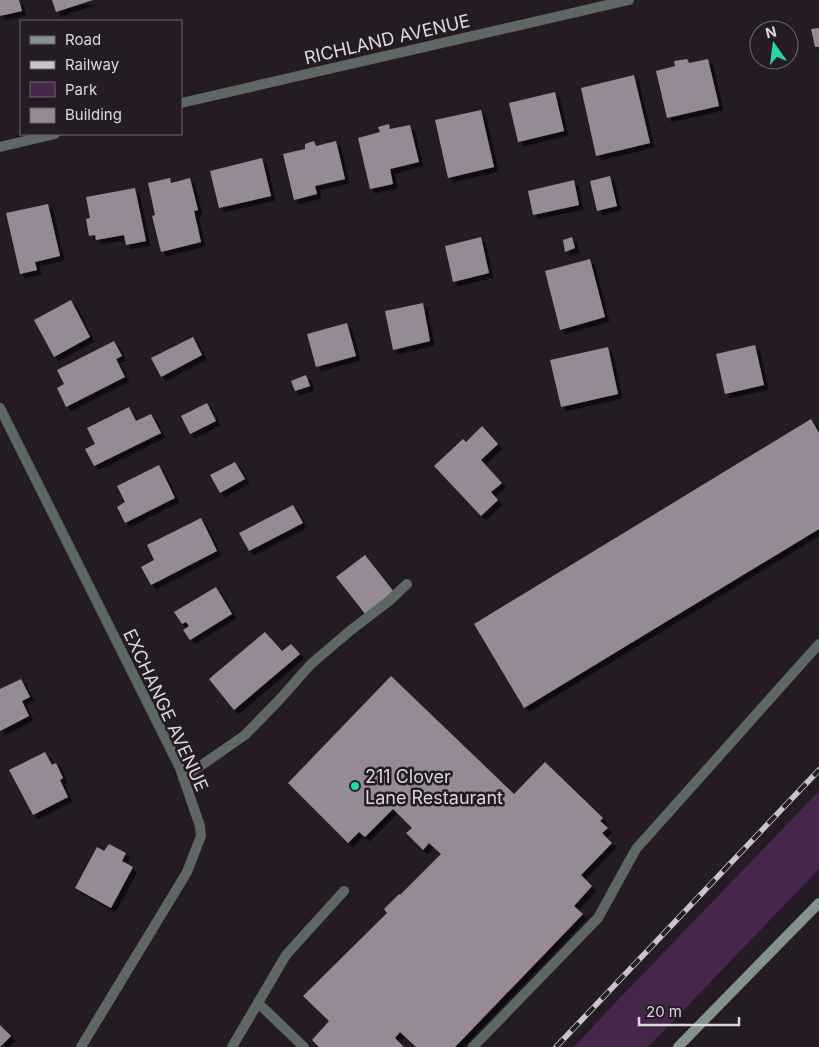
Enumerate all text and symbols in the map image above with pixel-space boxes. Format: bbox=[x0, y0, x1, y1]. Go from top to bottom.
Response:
street label: RICHLAND AVENUE bbox=[302, 10, 472, 68]
legend bbox=[20, 20, 182, 135]
north arrow bbox=[749, 20, 799, 70]
text: N bbox=[764, 22, 778, 41]
text: Road bbox=[65, 30, 101, 49]
text: Railway bbox=[65, 55, 120, 74]
text: Park bbox=[65, 80, 98, 99]
text: Building bbox=[65, 105, 122, 124]
street label: EXCHANGE AVENUE bbox=[119, 626, 213, 794]
place label: 211 Clover Lane Restaurant bbox=[365, 766, 503, 808]
marker: 211 Clover Lane Restaurant bbox=[349, 780, 361, 792]
scale bar bbox=[639, 994, 739, 1026]
text: 20 m bbox=[646, 1002, 682, 1021]

